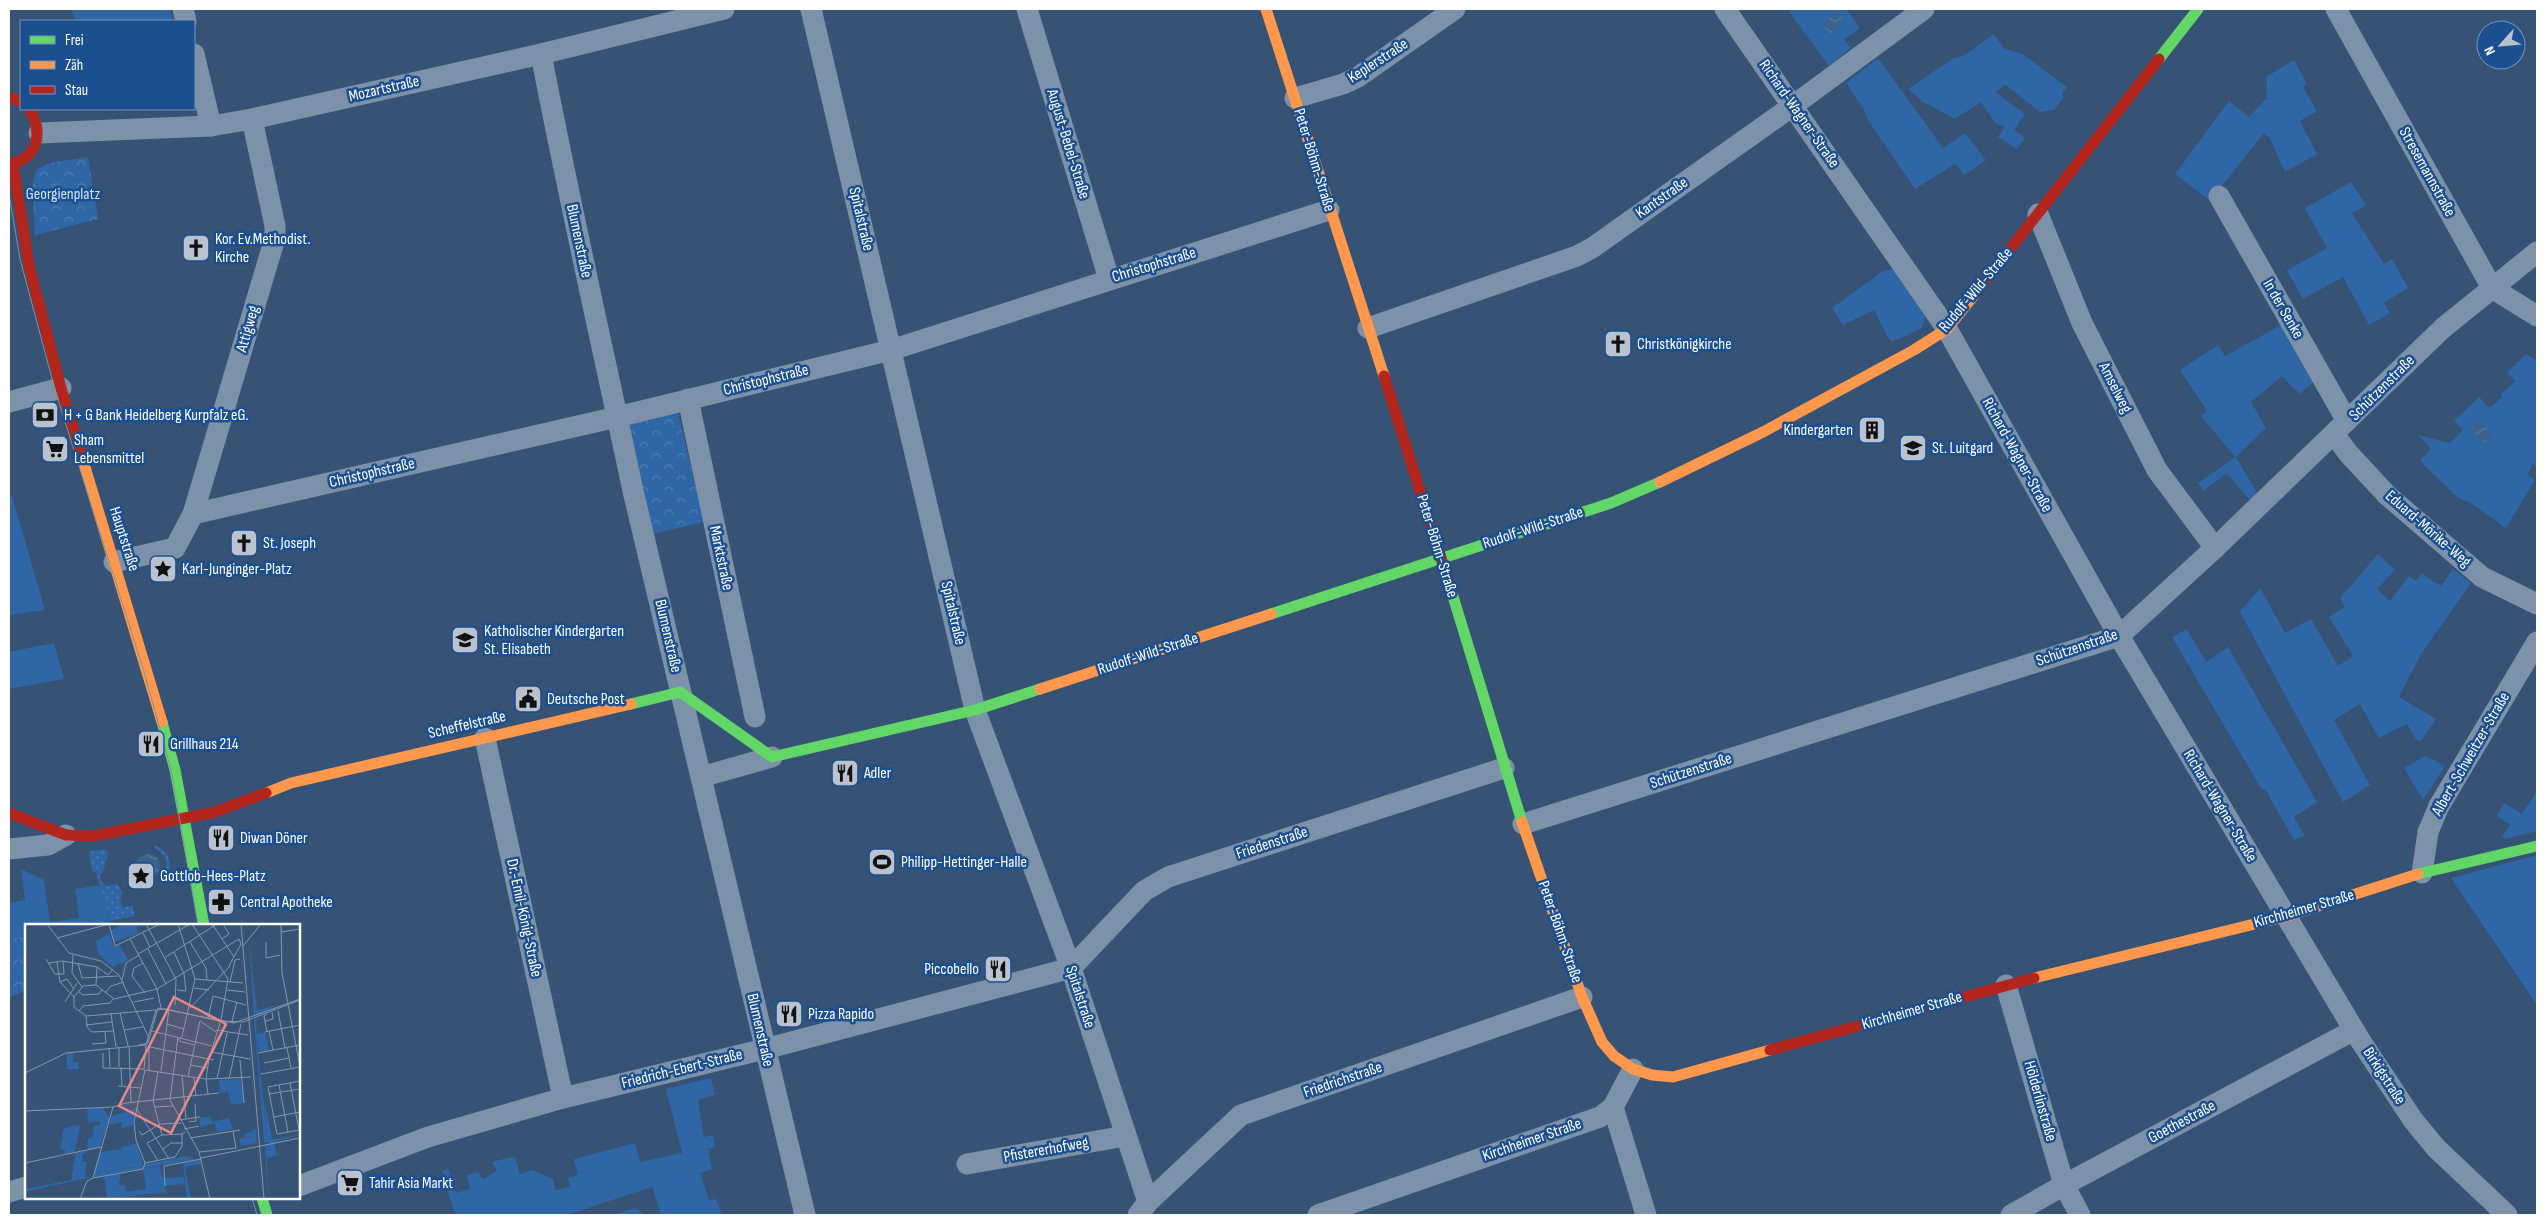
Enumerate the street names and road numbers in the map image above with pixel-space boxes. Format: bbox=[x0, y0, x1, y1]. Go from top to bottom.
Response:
street label: Keplerstraße bbox=[1344, 34, 1412, 88]
street label: Richard-Wagner-Straße bbox=[1755, 56, 1843, 172]
street label: Mozartstraße bbox=[347, 72, 421, 106]
street label: August-Bebel-Straße bbox=[1042, 86, 1094, 201]
street label: Peter-Böhm-Straße bbox=[1289, 106, 1339, 214]
street label: Stresemannstraße bbox=[2395, 124, 2459, 220]
street label: Kantstraße bbox=[1632, 173, 1692, 223]
street label: Spitalstraße bbox=[844, 185, 878, 253]
street label: Blumenstraße bbox=[562, 203, 596, 279]
street label: Christophstraße bbox=[1110, 243, 1198, 287]
street label: Rudolf-Wild-Straße bbox=[1935, 244, 2017, 336]
street label: In der Senke bbox=[2258, 276, 2308, 342]
street label: Attigweg bbox=[232, 304, 264, 355]
street label: Schützenstraße bbox=[2345, 351, 2419, 425]
street label: Amselweg bbox=[2094, 359, 2136, 417]
street label: Christophstraße bbox=[721, 360, 811, 400]
street label: Richard-Wagner-Straße bbox=[1978, 395, 2056, 515]
street label: Christophstraße bbox=[327, 454, 417, 492]
street label: Eduard-Mörike-Weg bbox=[2381, 487, 2475, 571]
street label: Peter-Böhm-Straße bbox=[1412, 492, 1462, 600]
street label: Rudolf-Wild-Straße bbox=[1480, 503, 1586, 553]
street label: Hauptstraße bbox=[105, 504, 143, 574]
street label: Marktstraße bbox=[705, 524, 737, 592]
street label: Spitalstraße bbox=[936, 579, 970, 647]
street label: Blumenstraße bbox=[650, 598, 686, 674]
street label: Schützenstraße bbox=[2034, 625, 2120, 671]
street label: Rudolf-Wild-Straße bbox=[1095, 629, 1201, 679]
street label: Albert-Schweitzer-Straße bbox=[2427, 689, 2514, 820]
street label: Scheffelstraße bbox=[426, 707, 508, 743]
street label: Richard-Wagner-Straße bbox=[2179, 746, 2261, 866]
street label: Schützenstraße bbox=[1648, 749, 1734, 793]
street label: Friedenstraße bbox=[1234, 822, 1310, 864]
street label: Dr.-Emil-König-Straße bbox=[502, 857, 546, 979]
street label: Peter-Böhm-Straße bbox=[1534, 878, 1586, 986]
street label: Kirchheimer Straße bbox=[2252, 886, 2356, 932]
street label: Spitalstraße bbox=[1061, 963, 1099, 1031]
street label: Kirchheimer Straße bbox=[1860, 988, 1964, 1034]
street label: Blumenstraße bbox=[742, 992, 778, 1068]
street label: Birkigstraße bbox=[2358, 1044, 2410, 1108]
street label: Friedrich-Ebert-Straße bbox=[620, 1045, 744, 1093]
street label: Friedrichstraße bbox=[1301, 1058, 1385, 1102]
street label: Hölderlinstraße bbox=[2019, 1059, 2061, 1143]
street label: Goethestraße bbox=[2145, 1096, 2219, 1148]
street label: Kirchheimer Straße bbox=[1480, 1114, 1584, 1166]
street label: Pfistererhofweg bbox=[1002, 1133, 1090, 1167]

